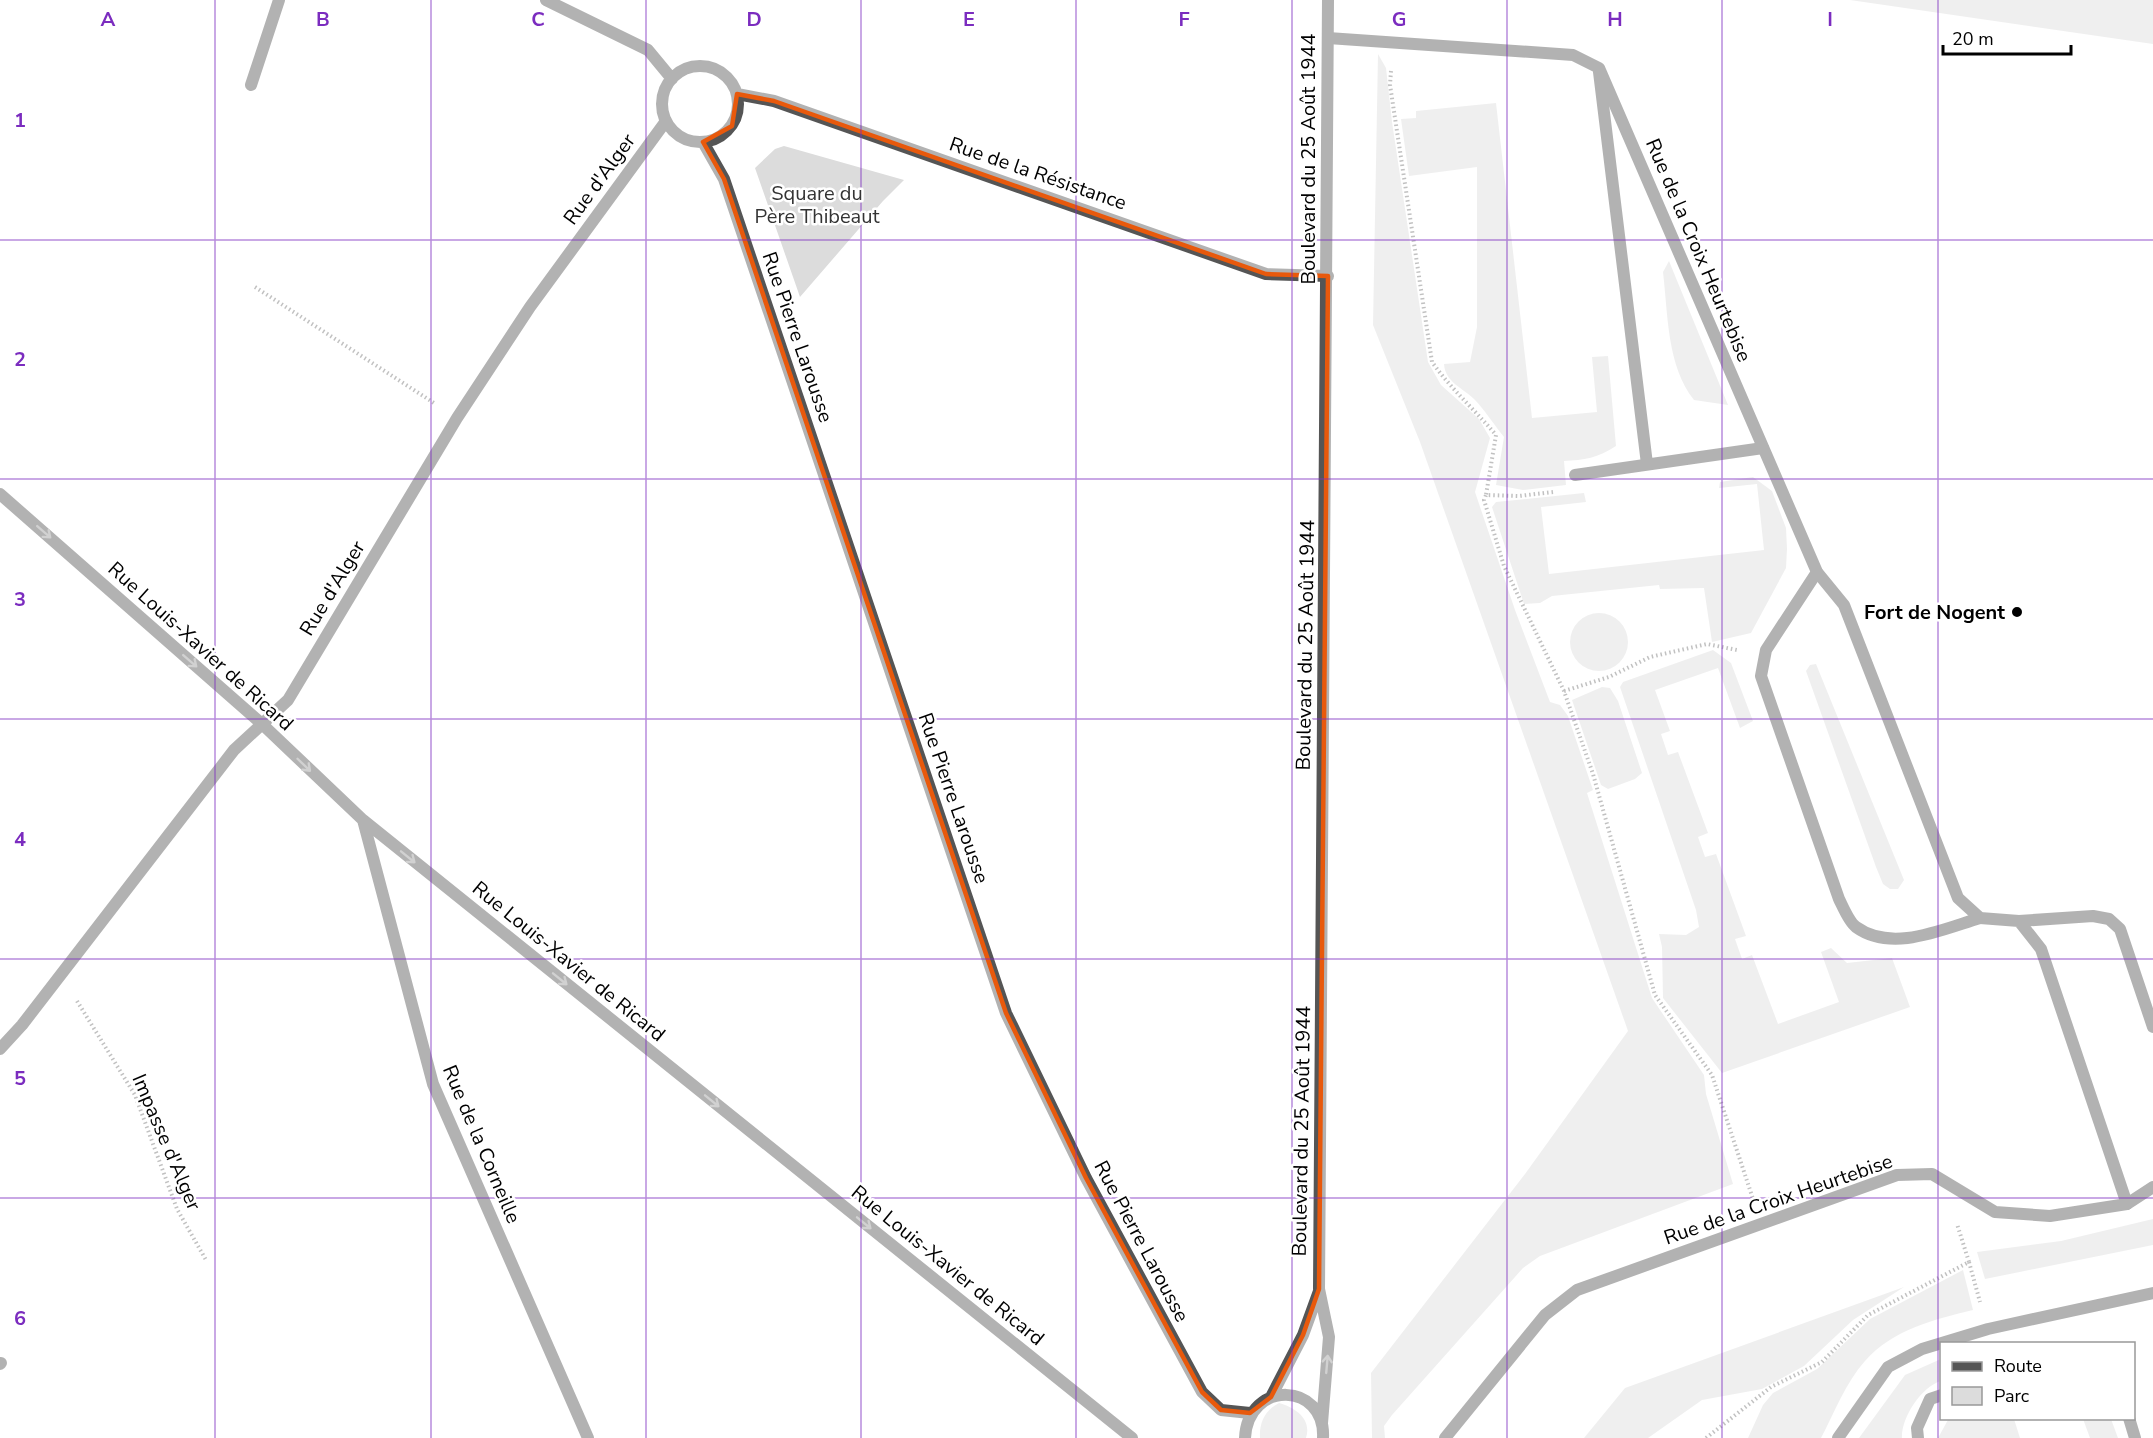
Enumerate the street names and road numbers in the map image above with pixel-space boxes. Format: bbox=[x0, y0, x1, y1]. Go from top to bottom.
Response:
street label: Boulevard du 25 Août 1944 bbox=[1295, 34, 1322, 284]
street label: Rue d'Alger bbox=[557, 128, 642, 230]
street label: Rue de la Résistance bbox=[946, 130, 1130, 216]
street label: Rue de la Croix Heurtebise bbox=[1639, 134, 1758, 366]
street label: Rue Pierre Larousse bbox=[756, 248, 839, 426]
street label: Boulevard du 25 Août 1944 bbox=[1290, 519, 1321, 771]
street label: Rue d'Alger bbox=[293, 536, 371, 641]
street label: Rue Louis-Xavier de Ricard bbox=[102, 556, 299, 737]
street label: Rue Pierre Larousse bbox=[912, 709, 995, 887]
street label: Rue Louis-Xavier de Ricard bbox=[467, 875, 671, 1048]
street label: Boulevard du 25 Août 1944 bbox=[1286, 1005, 1317, 1257]
street label: Rue de la Corneille bbox=[436, 1061, 527, 1228]
street label: Impasse d'Alger bbox=[126, 1070, 207, 1214]
street label: Rue de la Croix Heurtebise bbox=[1660, 1148, 1896, 1251]
street label: Rue Pierre Larousse bbox=[1088, 1156, 1195, 1327]
street label: Rue Louis-Xavier de Ricard bbox=[846, 1179, 1050, 1352]

